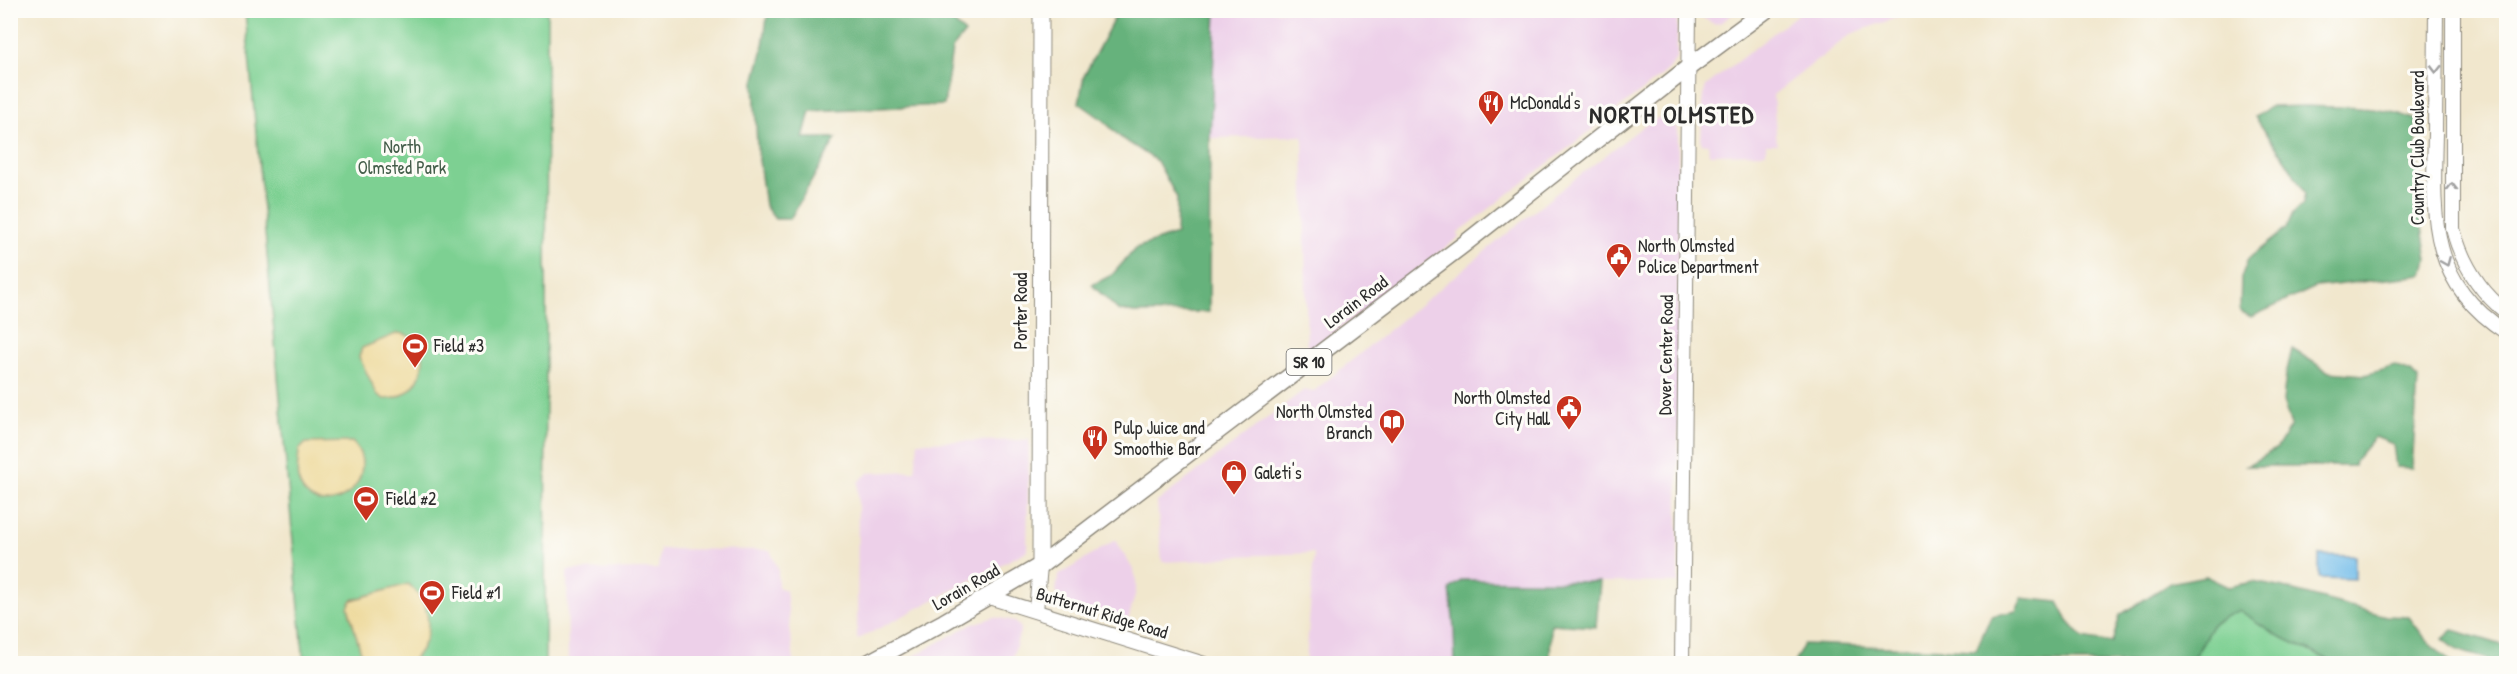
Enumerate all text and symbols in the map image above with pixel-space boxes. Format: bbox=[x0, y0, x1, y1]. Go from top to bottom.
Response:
one-way arrow bbox=[2430, 64, 2442, 73]
street label: Country Club Boulevard bbox=[2405, 71, 2430, 225]
restaurant icon: McDonald's bbox=[1476, 88, 1506, 126]
place label: McDonald's bbox=[1510, 90, 1580, 115]
district label: NORTH OLMSTED bbox=[1589, 98, 1755, 130]
park label: North Olmsted Park bbox=[358, 134, 447, 180]
one-way arrow bbox=[2446, 183, 2458, 192]
place label: North Olmsted Police Department bbox=[1638, 233, 1759, 279]
public building icon: North Olmsted Police Department bbox=[1604, 241, 1634, 279]
one-way arrow bbox=[2439, 256, 2451, 267]
street label: Lorain Road bbox=[1319, 269, 1393, 334]
street label: Porter Road bbox=[1008, 273, 1033, 349]
street label: Dover Center Road bbox=[1652, 295, 1679, 415]
sports icon: Field #3 bbox=[400, 331, 430, 369]
place label: Field #3 bbox=[433, 333, 484, 358]
road number: SR 10 bbox=[1286, 349, 1332, 375]
place label: North Olmsted City Hall bbox=[1454, 385, 1550, 431]
public building icon: North Olmsted City Hall bbox=[1554, 393, 1584, 431]
place label: North Olmsted Branch bbox=[1276, 399, 1372, 445]
library icon: North Olmsted Branch bbox=[1377, 407, 1407, 445]
place label: Pulp Juice and Smoothie Bar bbox=[1114, 415, 1205, 461]
restaurant icon: Pulp Juice and Smoothie Bar bbox=[1080, 423, 1110, 461]
shop icon: Galeti's bbox=[1219, 458, 1249, 496]
place label: Galeti's bbox=[1254, 460, 1302, 485]
sports icon: Field #2 bbox=[351, 484, 381, 522]
place label: Field #2 bbox=[385, 486, 437, 511]
street label: Lorain Road bbox=[928, 557, 1004, 616]
sports icon: Field #1 bbox=[417, 578, 447, 616]
place label: Field #1 bbox=[451, 580, 501, 605]
street label: Butternut Ridge Road bbox=[1033, 581, 1171, 644]

